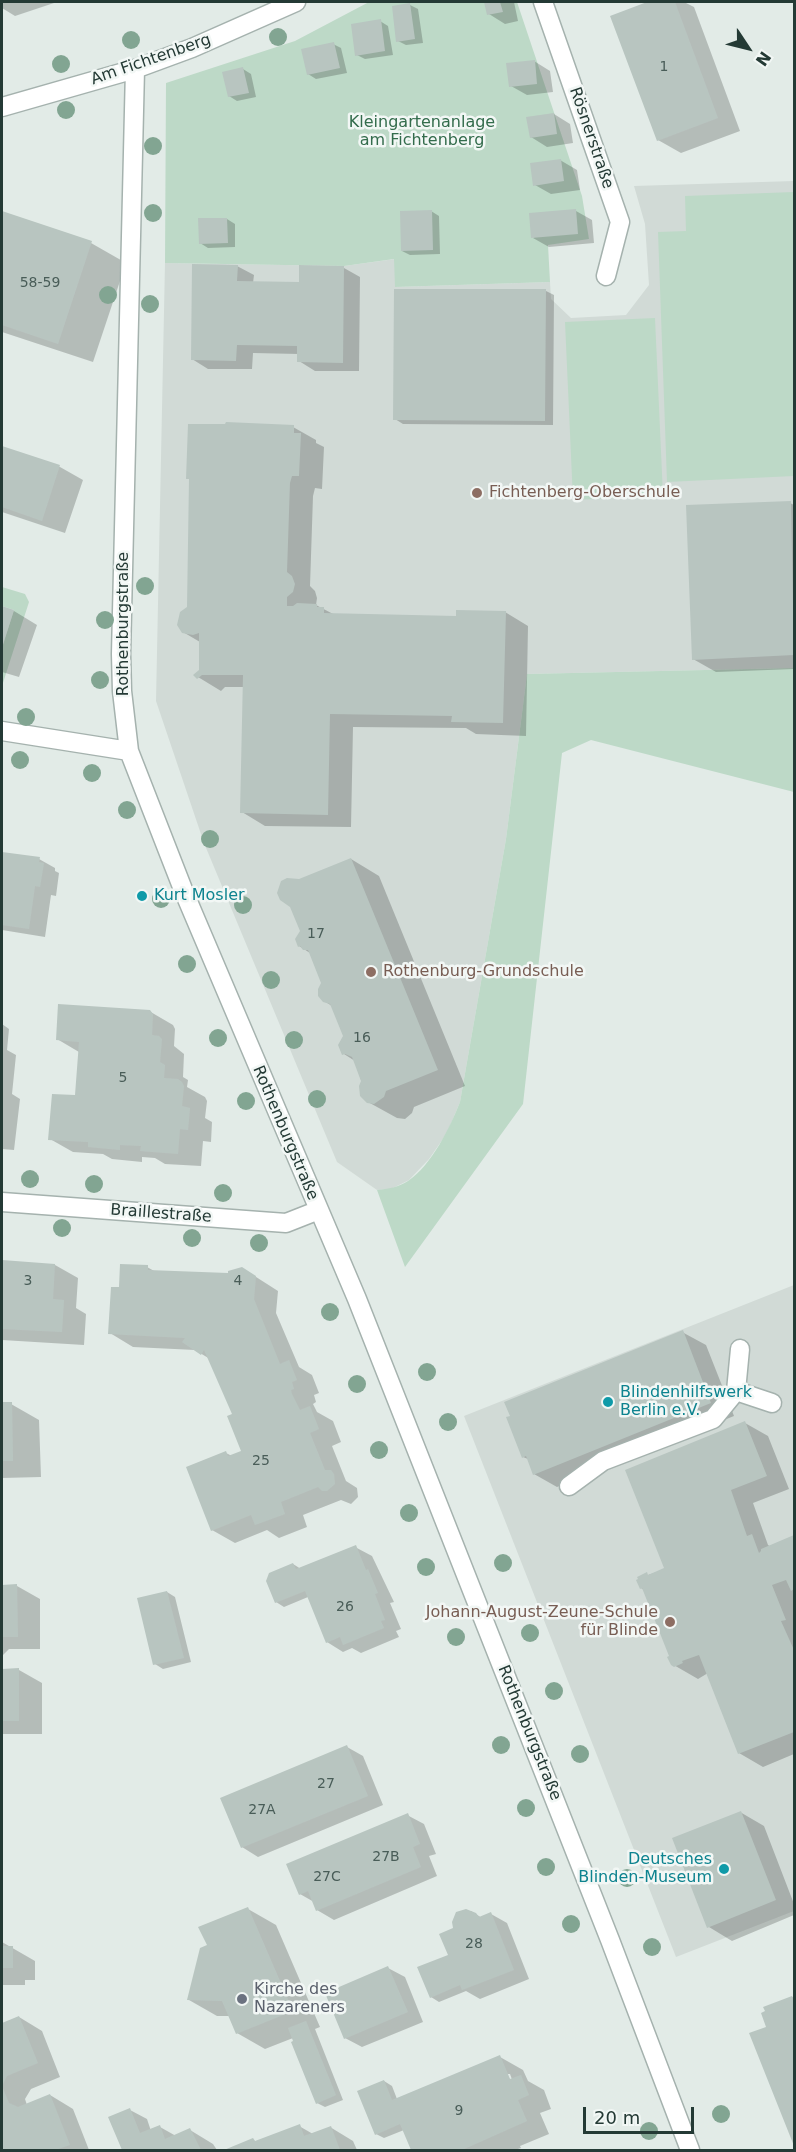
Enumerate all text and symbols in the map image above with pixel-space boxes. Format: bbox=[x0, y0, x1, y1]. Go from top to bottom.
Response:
north arrow bbox=[718, 18, 778, 78]
street label: Am Fichtenberg bbox=[88, 30, 214, 90]
text: N bbox=[752, 48, 775, 70]
house number: 1 bbox=[660, 59, 668, 75]
street label: Rösnerstraße bbox=[565, 85, 617, 191]
park label: Kleingartenanlage am Fichtenberg bbox=[349, 113, 495, 151]
house number: 58-59 bbox=[20, 275, 60, 291]
place label: Fichtenberg-Oberschule bbox=[489, 483, 680, 503]
marker: Fichtenberg-Oberschule bbox=[470, 486, 484, 500]
street label: Rothenburgstraße bbox=[114, 552, 134, 696]
place label: Kurt Mosler bbox=[154, 886, 245, 906]
marker: Kurt Mosler bbox=[135, 889, 149, 903]
house number: 17 bbox=[307, 926, 325, 942]
place label: Rothenburg-Grundschule bbox=[383, 962, 584, 982]
marker: Rothenburg-Grundschule bbox=[364, 965, 378, 979]
house number: 16 bbox=[353, 1030, 371, 1046]
street label: Rothenburgstraße bbox=[248, 1063, 322, 1203]
house number: 5 bbox=[119, 1070, 127, 1086]
street label: Braillestraße bbox=[110, 1201, 212, 1227]
house number: 3 bbox=[24, 1273, 32, 1289]
house number: 4 bbox=[234, 1273, 242, 1289]
place label: Blindenhilfswerk Berlin e.V. bbox=[620, 1383, 752, 1421]
marker: Blindenhilfswerk Berlin e.V. bbox=[601, 1395, 615, 1409]
house number: 25 bbox=[252, 1453, 270, 1469]
house number: 26 bbox=[336, 1599, 354, 1615]
place label: Johann-August-Zeune-Schule für Blinde bbox=[426, 1603, 658, 1641]
marker: Johann-August-Zeune-Schule für Blinde bbox=[663, 1615, 677, 1629]
street label: Rothenburgstraße bbox=[493, 1663, 565, 1803]
house number: 27 bbox=[317, 1776, 335, 1792]
house number: 27A bbox=[248, 1802, 276, 1818]
house number: 27B bbox=[372, 1849, 400, 1865]
place label: Deutsches Blinden-Museum bbox=[578, 1850, 712, 1888]
marker: Deutsches Blinden-Museum bbox=[717, 1862, 731, 1876]
house number: 27C bbox=[313, 1869, 341, 1885]
house number: 28 bbox=[465, 1936, 483, 1952]
place label: Kirche des Nazareners bbox=[254, 1980, 345, 2018]
marker: Kirche des Nazareners bbox=[235, 1992, 249, 2006]
scale bar bbox=[586, 2095, 697, 2133]
house number: 9 bbox=[455, 2103, 463, 2119]
text: 20 m bbox=[594, 2107, 640, 2128]

